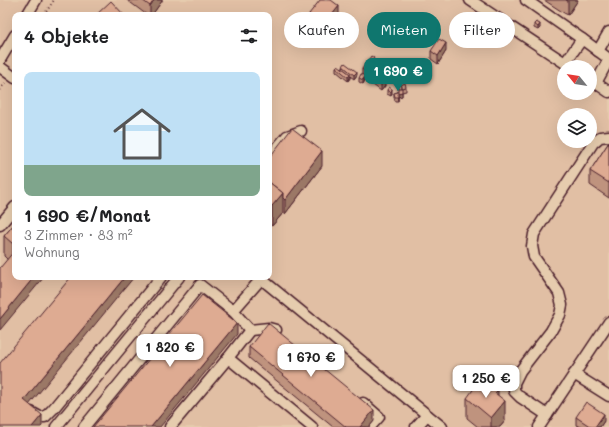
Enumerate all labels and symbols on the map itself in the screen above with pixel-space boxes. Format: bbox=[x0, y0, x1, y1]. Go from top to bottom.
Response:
pin: 1 690 € bbox=[361, 58, 435, 92]
north arrow bbox=[557, 60, 597, 100]
pin: 1 820 € bbox=[133, 334, 207, 368]
pin: 1 670 € bbox=[274, 344, 348, 378]
pin: 1 250 € bbox=[449, 365, 523, 399]

